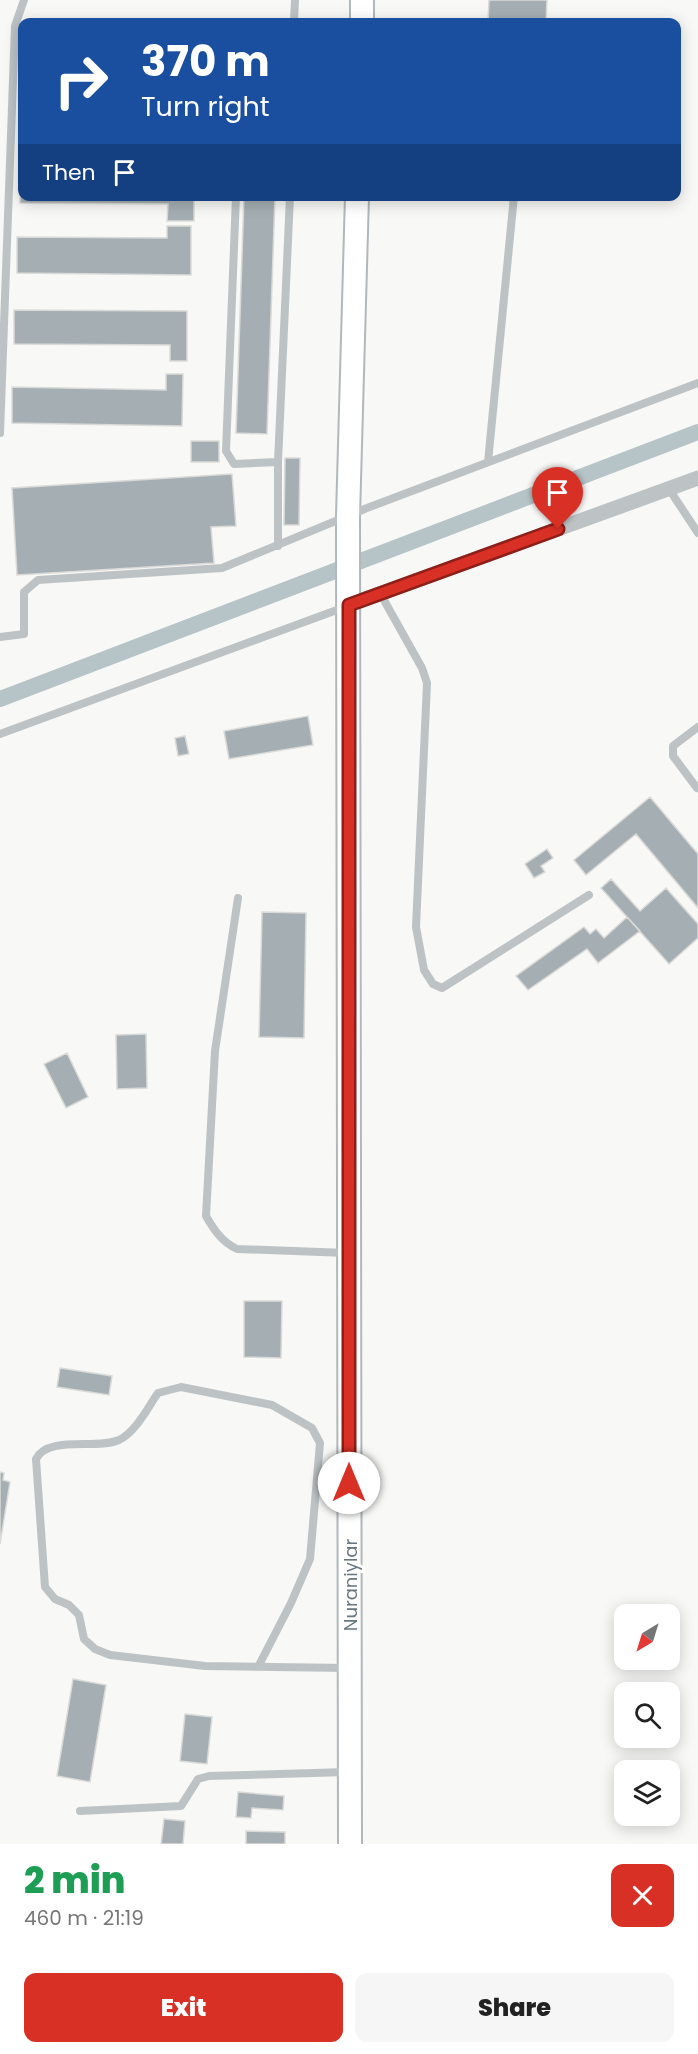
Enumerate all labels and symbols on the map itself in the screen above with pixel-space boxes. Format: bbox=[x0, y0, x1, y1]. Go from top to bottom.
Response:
pin bbox=[532, 467, 583, 529]
position arrow bbox=[317, 1451, 381, 1515]
street label: Nuraniylar bbox=[338, 1538, 363, 1631]
north arrow bbox=[614, 1604, 680, 1670]

